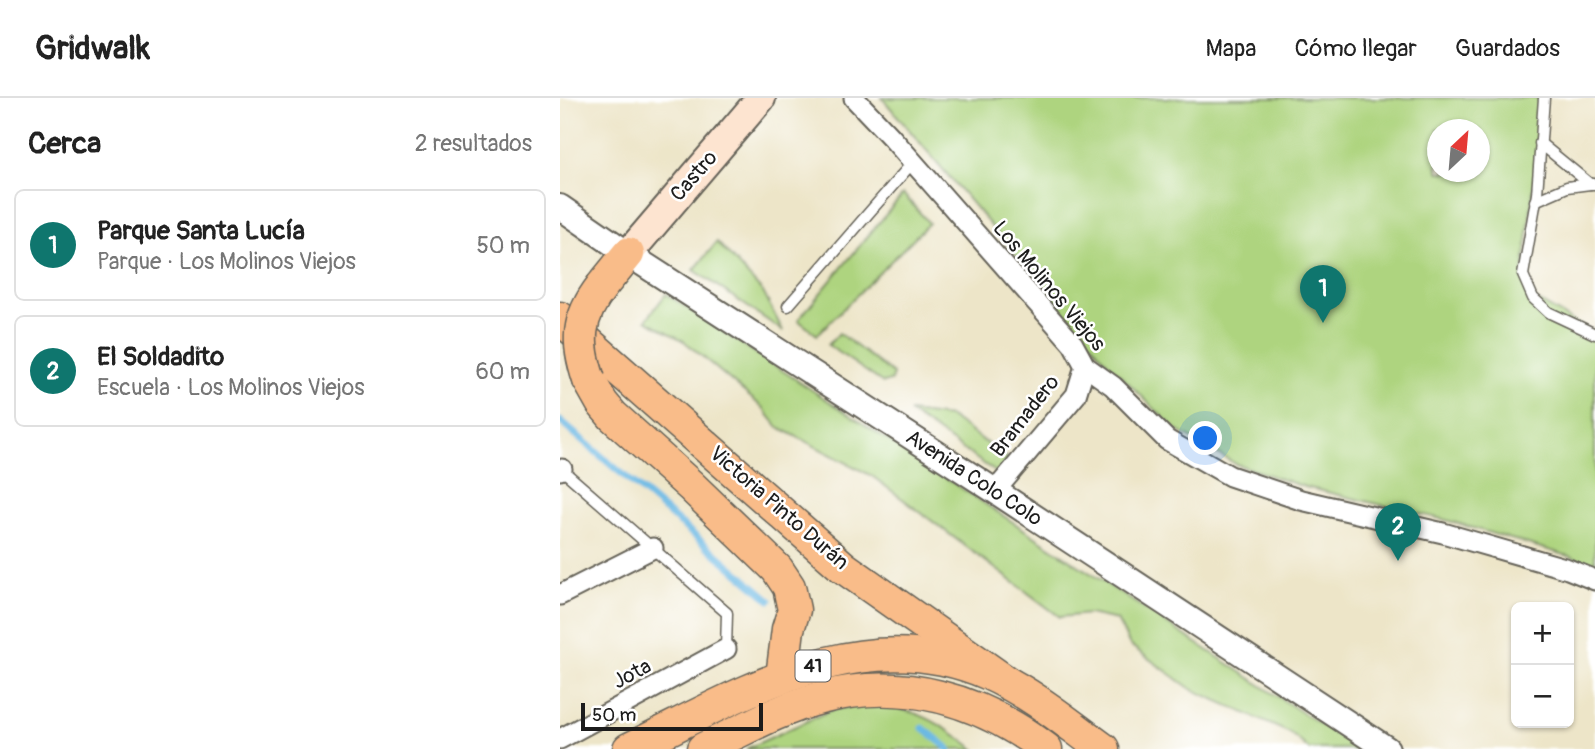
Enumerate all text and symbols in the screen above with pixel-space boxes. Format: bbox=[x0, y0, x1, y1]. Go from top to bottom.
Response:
text: Gridwalk bbox=[35, 28, 150, 69]
text: Mapa bbox=[1206, 34, 1257, 63]
text: Cómo llegar bbox=[1295, 34, 1417, 63]
text: Guardados bbox=[1455, 34, 1560, 63]
north arrow bbox=[1427, 119, 1490, 182]
text: Cerca bbox=[28, 125, 101, 162]
text: 2 resultados bbox=[415, 129, 532, 158]
street label: Castro bbox=[664, 145, 724, 207]
text: Parque Santa Lucía bbox=[97, 215, 305, 247]
street label: Los Molinos Viejos bbox=[987, 215, 1112, 357]
text: 1 bbox=[49, 231, 58, 260]
text: 50 m bbox=[476, 231, 530, 260]
text: Parque · Los Molinos Viejos bbox=[97, 247, 356, 276]
pin: 1 bbox=[1300, 265, 1346, 323]
text: El Soldadito bbox=[97, 341, 224, 373]
text: 2 bbox=[47, 357, 59, 386]
text: 60 m bbox=[475, 357, 530, 386]
street label: Bramadero bbox=[985, 370, 1065, 462]
text: Escuela · Los Molinos Viejos bbox=[97, 373, 365, 402]
your location bbox=[1188, 421, 1222, 455]
street label: Avenida Colo Colo bbox=[901, 424, 1047, 532]
street label: Victoria Pinto Durán bbox=[704, 440, 854, 576]
pin: 2 bbox=[1375, 503, 1421, 561]
map controls bbox=[1511, 602, 1574, 728]
button: + bbox=[1511, 602, 1574, 665]
road number: 41 bbox=[796, 650, 830, 681]
street label: Jota bbox=[608, 653, 656, 695]
button: − bbox=[1511, 665, 1574, 728]
scale bar bbox=[581, 700, 763, 732]
text: 50 m bbox=[592, 703, 636, 727]

